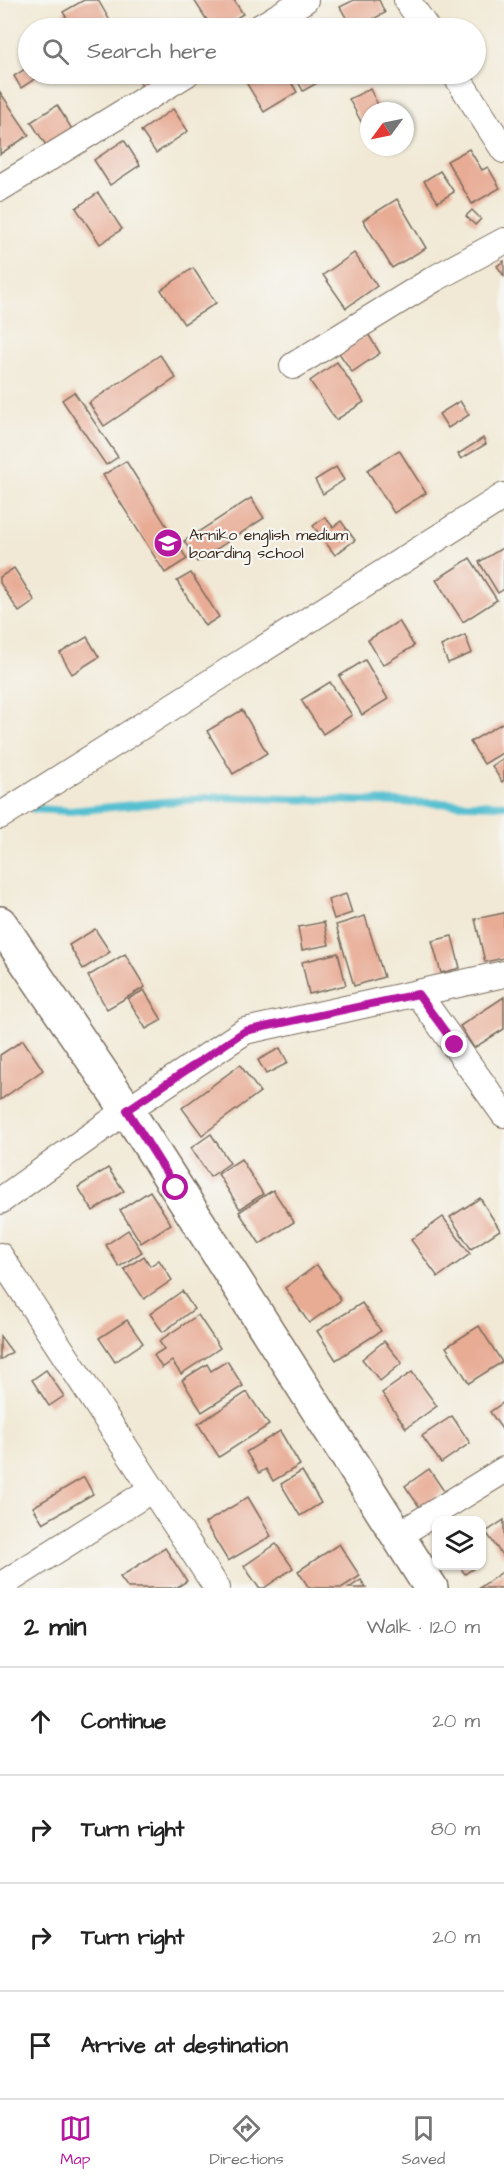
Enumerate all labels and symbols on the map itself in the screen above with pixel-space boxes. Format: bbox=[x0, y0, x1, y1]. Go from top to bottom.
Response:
north arrow bbox=[360, 102, 414, 156]
place label: Arniko english medium boarding school bbox=[189, 524, 349, 565]
school or university icon: Arniko english medium boarding school bbox=[152, 527, 184, 559]
route end bbox=[441, 1031, 467, 1057]
route start bbox=[162, 1174, 188, 1200]

